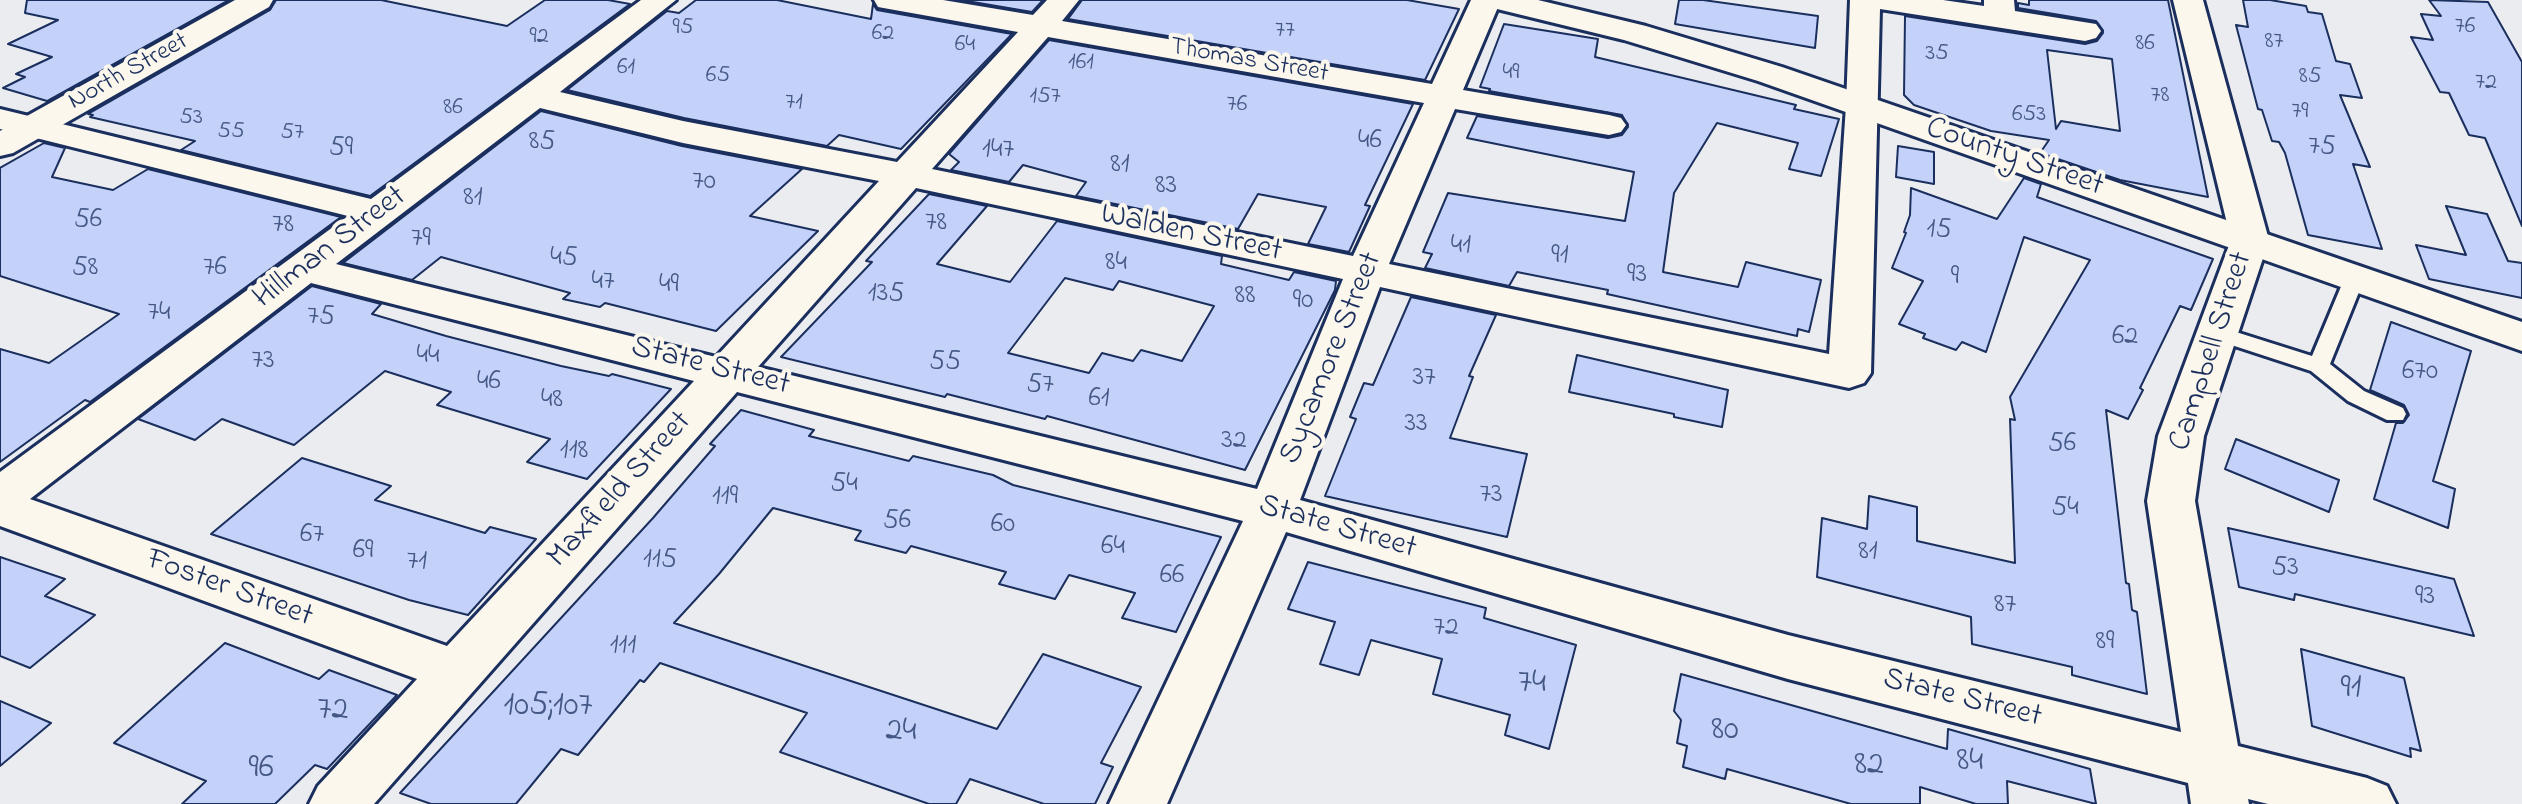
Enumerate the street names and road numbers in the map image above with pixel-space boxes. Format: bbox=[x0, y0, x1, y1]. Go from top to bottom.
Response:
street label: North Street bbox=[64, 27, 194, 119]
street label: Thomas Street bbox=[1167, 33, 1331, 91]
street label: County Street bbox=[1920, 111, 2108, 207]
street label: Hillman Street bbox=[247, 179, 415, 319]
street label: Walden Street bbox=[1097, 197, 1285, 273]
street label: Sycamore Street bbox=[1273, 247, 1393, 471]
street label: Campbell Street bbox=[2163, 248, 2263, 456]
street label: State Street bbox=[627, 330, 793, 406]
street label: Maxfield Street bbox=[540, 405, 702, 577]
street label: State Street bbox=[1254, 488, 1420, 570]
street label: Foster Street bbox=[140, 542, 318, 638]
street label: State Street bbox=[1879, 662, 2045, 738]

